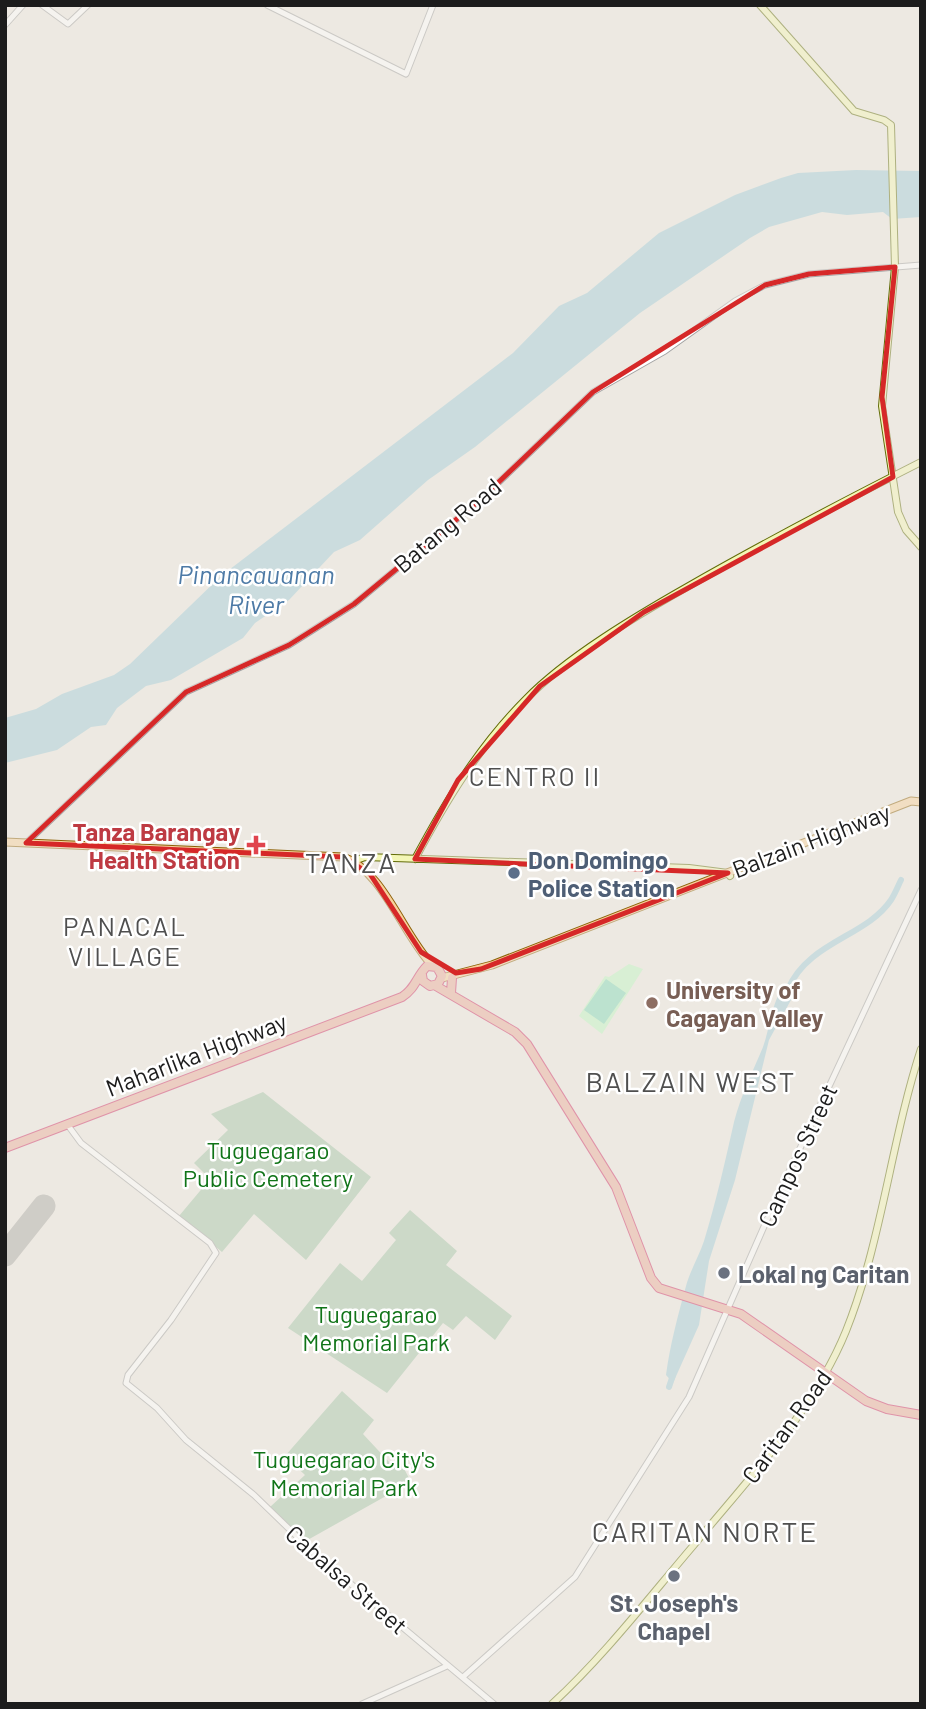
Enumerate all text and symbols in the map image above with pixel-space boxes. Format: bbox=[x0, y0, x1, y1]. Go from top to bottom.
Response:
street label: Batang Road bbox=[387, 472, 507, 578]
water label: Pinancauanan River bbox=[177, 558, 335, 619]
district label: CENTRO II bbox=[469, 760, 601, 791]
street label: Balzain Highway bbox=[728, 797, 894, 883]
place label: Tanza Barangay Health Station bbox=[72, 817, 240, 874]
marker: Tanza Barangay Health Station bbox=[246, 835, 266, 855]
district label: TANZA bbox=[305, 845, 397, 879]
place label: Don Domingo Police Station bbox=[528, 845, 675, 902]
marker: Don Domingo Police Station bbox=[506, 865, 522, 881]
district label: PANACAL VILLAGE bbox=[63, 910, 187, 971]
place label: University of Cagayan Valley bbox=[666, 975, 823, 1032]
marker: University of Cagayan Valley bbox=[644, 995, 660, 1011]
street label: Maharlika Highway bbox=[101, 1006, 291, 1102]
district label: BALZAIN WEST bbox=[586, 1064, 796, 1098]
street label: Campos Street bbox=[751, 1079, 843, 1231]
park label: Tuguegarao Public Cemetery bbox=[183, 1135, 353, 1192]
place label: Lokal ng Caritan bbox=[738, 1259, 909, 1288]
marker: Lokal ng Caritan bbox=[716, 1265, 732, 1281]
park label: Tuguegarao Memorial Park bbox=[302, 1299, 450, 1356]
street label: Caritan Road bbox=[735, 1364, 837, 1488]
park label: Tuguegarao City's Memorial Park bbox=[253, 1444, 435, 1501]
district label: CARITAN NORTE bbox=[592, 1514, 818, 1548]
street label: Cabalsa Street bbox=[280, 1518, 414, 1640]
marker: St. Joseph's Chapel bbox=[666, 1568, 682, 1584]
place label: St. Joseph's Chapel bbox=[610, 1588, 738, 1645]

